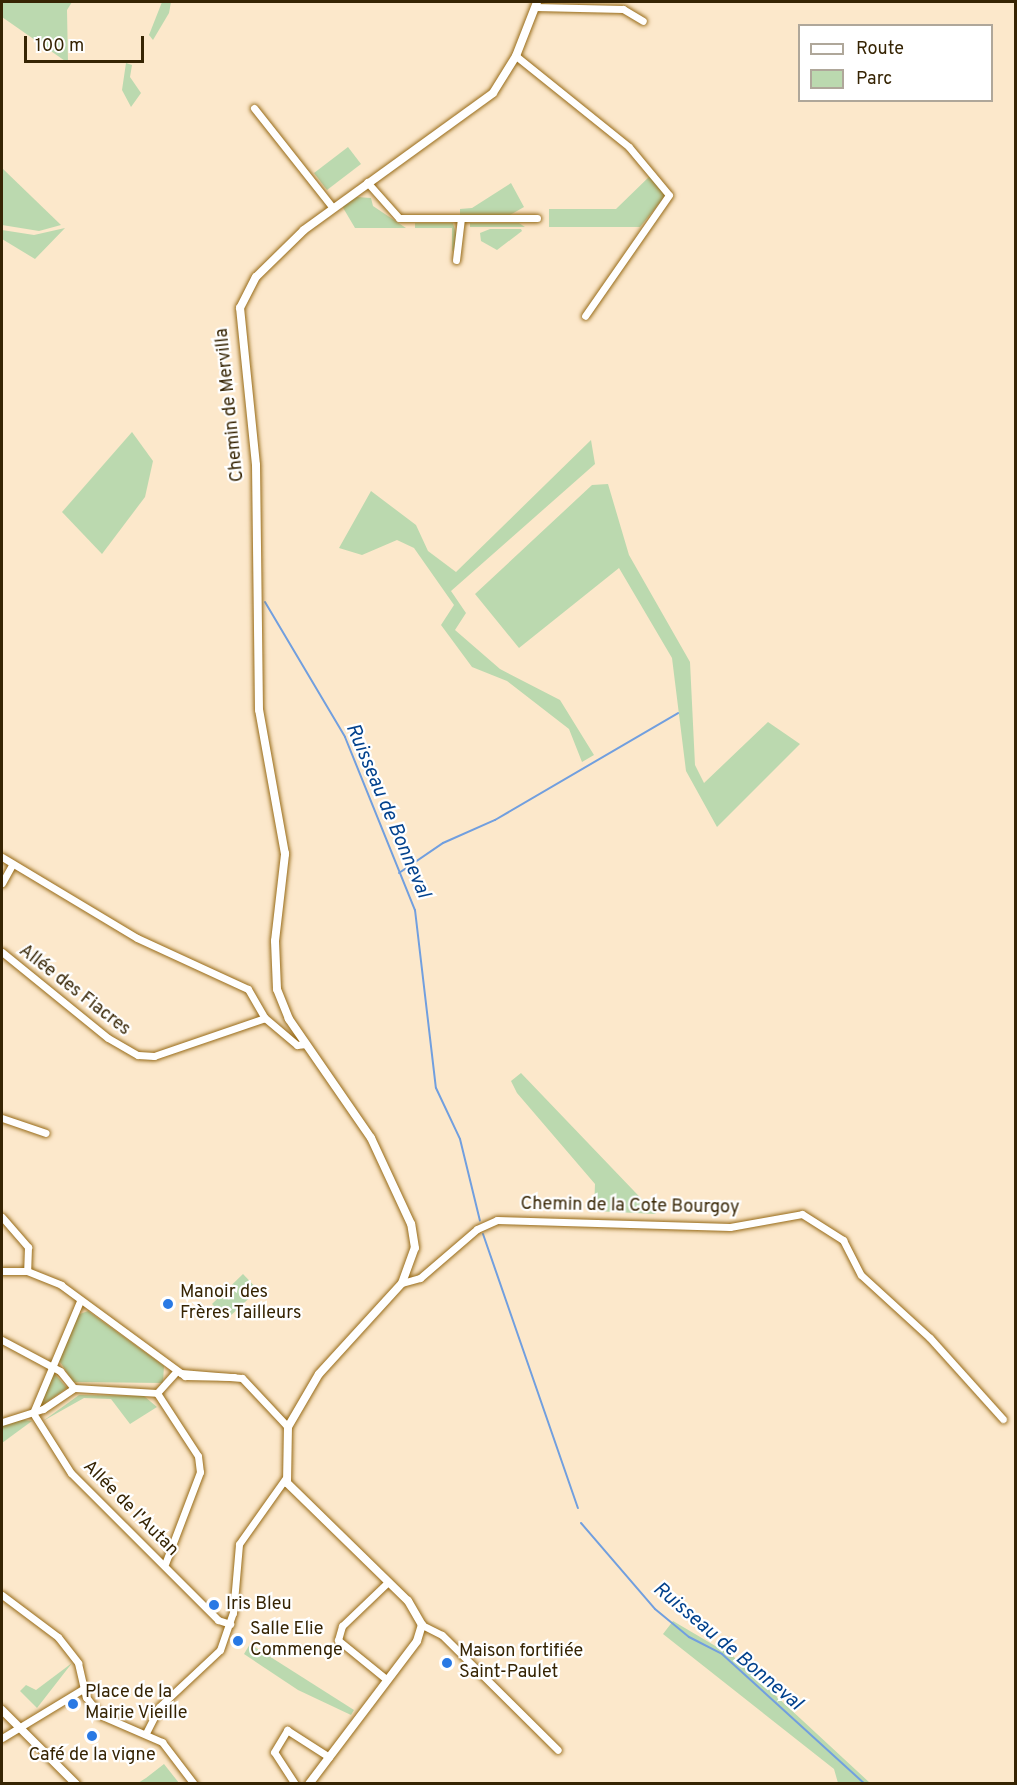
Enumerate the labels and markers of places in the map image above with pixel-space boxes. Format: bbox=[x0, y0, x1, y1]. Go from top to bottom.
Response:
place label: Manoir des Frères Tailleurs bbox=[180, 1283, 302, 1326]
marker: Manoir des Frères Tailleurs bbox=[161, 1297, 175, 1311]
place label: Iris Bleu bbox=[226, 1594, 292, 1616]
marker: Iris Bleu bbox=[207, 1598, 221, 1612]
place label: Salle Elie Commenge bbox=[250, 1620, 343, 1662]
marker: Salle Elie Commenge bbox=[231, 1634, 245, 1648]
place label: Maison fortifiée Saint-Paulet bbox=[459, 1642, 583, 1684]
marker: Maison fortifiée Saint-Paulet bbox=[440, 1656, 454, 1670]
place label: Place de la Mairie Vieille bbox=[85, 1683, 188, 1726]
marker: Place de la Mairie Vieille bbox=[66, 1697, 80, 1711]
marker: Café de la vigne bbox=[85, 1729, 99, 1743]
place label: Café de la vigne bbox=[28, 1745, 156, 1767]

